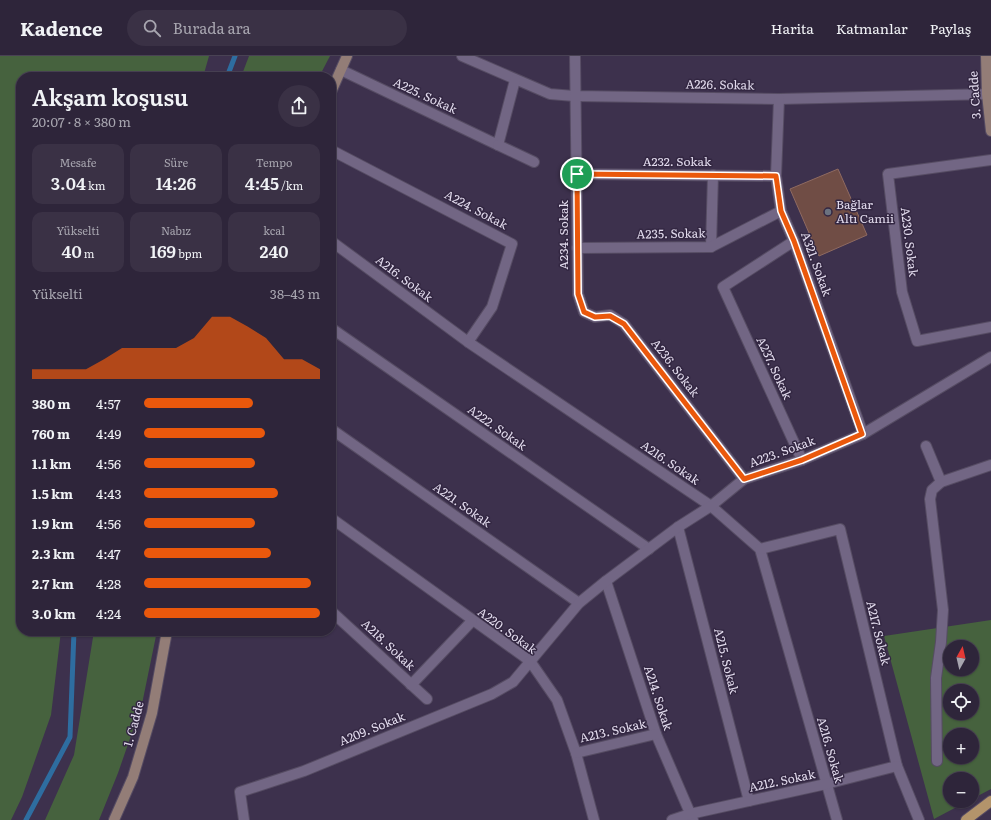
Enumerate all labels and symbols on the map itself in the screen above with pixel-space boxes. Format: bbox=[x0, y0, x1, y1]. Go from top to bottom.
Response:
street label: 3. Cadde bbox=[963, 70, 985, 120]
street label: A225. Sokak bbox=[391, 72, 461, 118]
street label: A226. Sokak bbox=[685, 74, 755, 94]
street label: A232. Sokak bbox=[643, 152, 712, 170]
pin bbox=[560, 157, 594, 191]
street label: A224. Sokak bbox=[442, 185, 512, 234]
place label: Bağlar Altı Camii bbox=[836, 195, 894, 227]
street label: A234. Sokak bbox=[554, 200, 572, 270]
street label: A230. Sokak bbox=[897, 206, 923, 278]
marker: Bağlar Altı Camii bbox=[823, 207, 833, 217]
street label: A235. Sokak bbox=[636, 223, 706, 243]
street label: A321. Sokak bbox=[797, 229, 837, 299]
street label: A216. Sokak bbox=[372, 251, 438, 306]
street label: A237. Sokak bbox=[752, 333, 798, 403]
street label: A236. Sokak bbox=[647, 335, 705, 401]
street label: A222. Sokak bbox=[464, 400, 531, 455]
street label: A223. Sokak bbox=[746, 431, 818, 471]
street label: A216. Sokak bbox=[637, 436, 704, 489]
street label: A221. Sokak bbox=[430, 477, 496, 531]
street label: A217. Sokak bbox=[862, 599, 896, 668]
street label: A220. Sokak bbox=[474, 603, 542, 658]
street label: A218. Sokak bbox=[358, 615, 420, 674]
street label: A215. Sokak bbox=[710, 626, 744, 696]
north arrow bbox=[943, 640, 979, 676]
street label: A214. Sokak bbox=[640, 663, 678, 733]
street label: 1. Cadde bbox=[118, 699, 148, 749]
street label: A209. Sokak bbox=[336, 706, 408, 749]
street label: A213. Sokak bbox=[578, 713, 648, 746]
street label: A216. Sokak bbox=[813, 715, 849, 785]
street label: A212. Sokak bbox=[747, 764, 817, 796]

